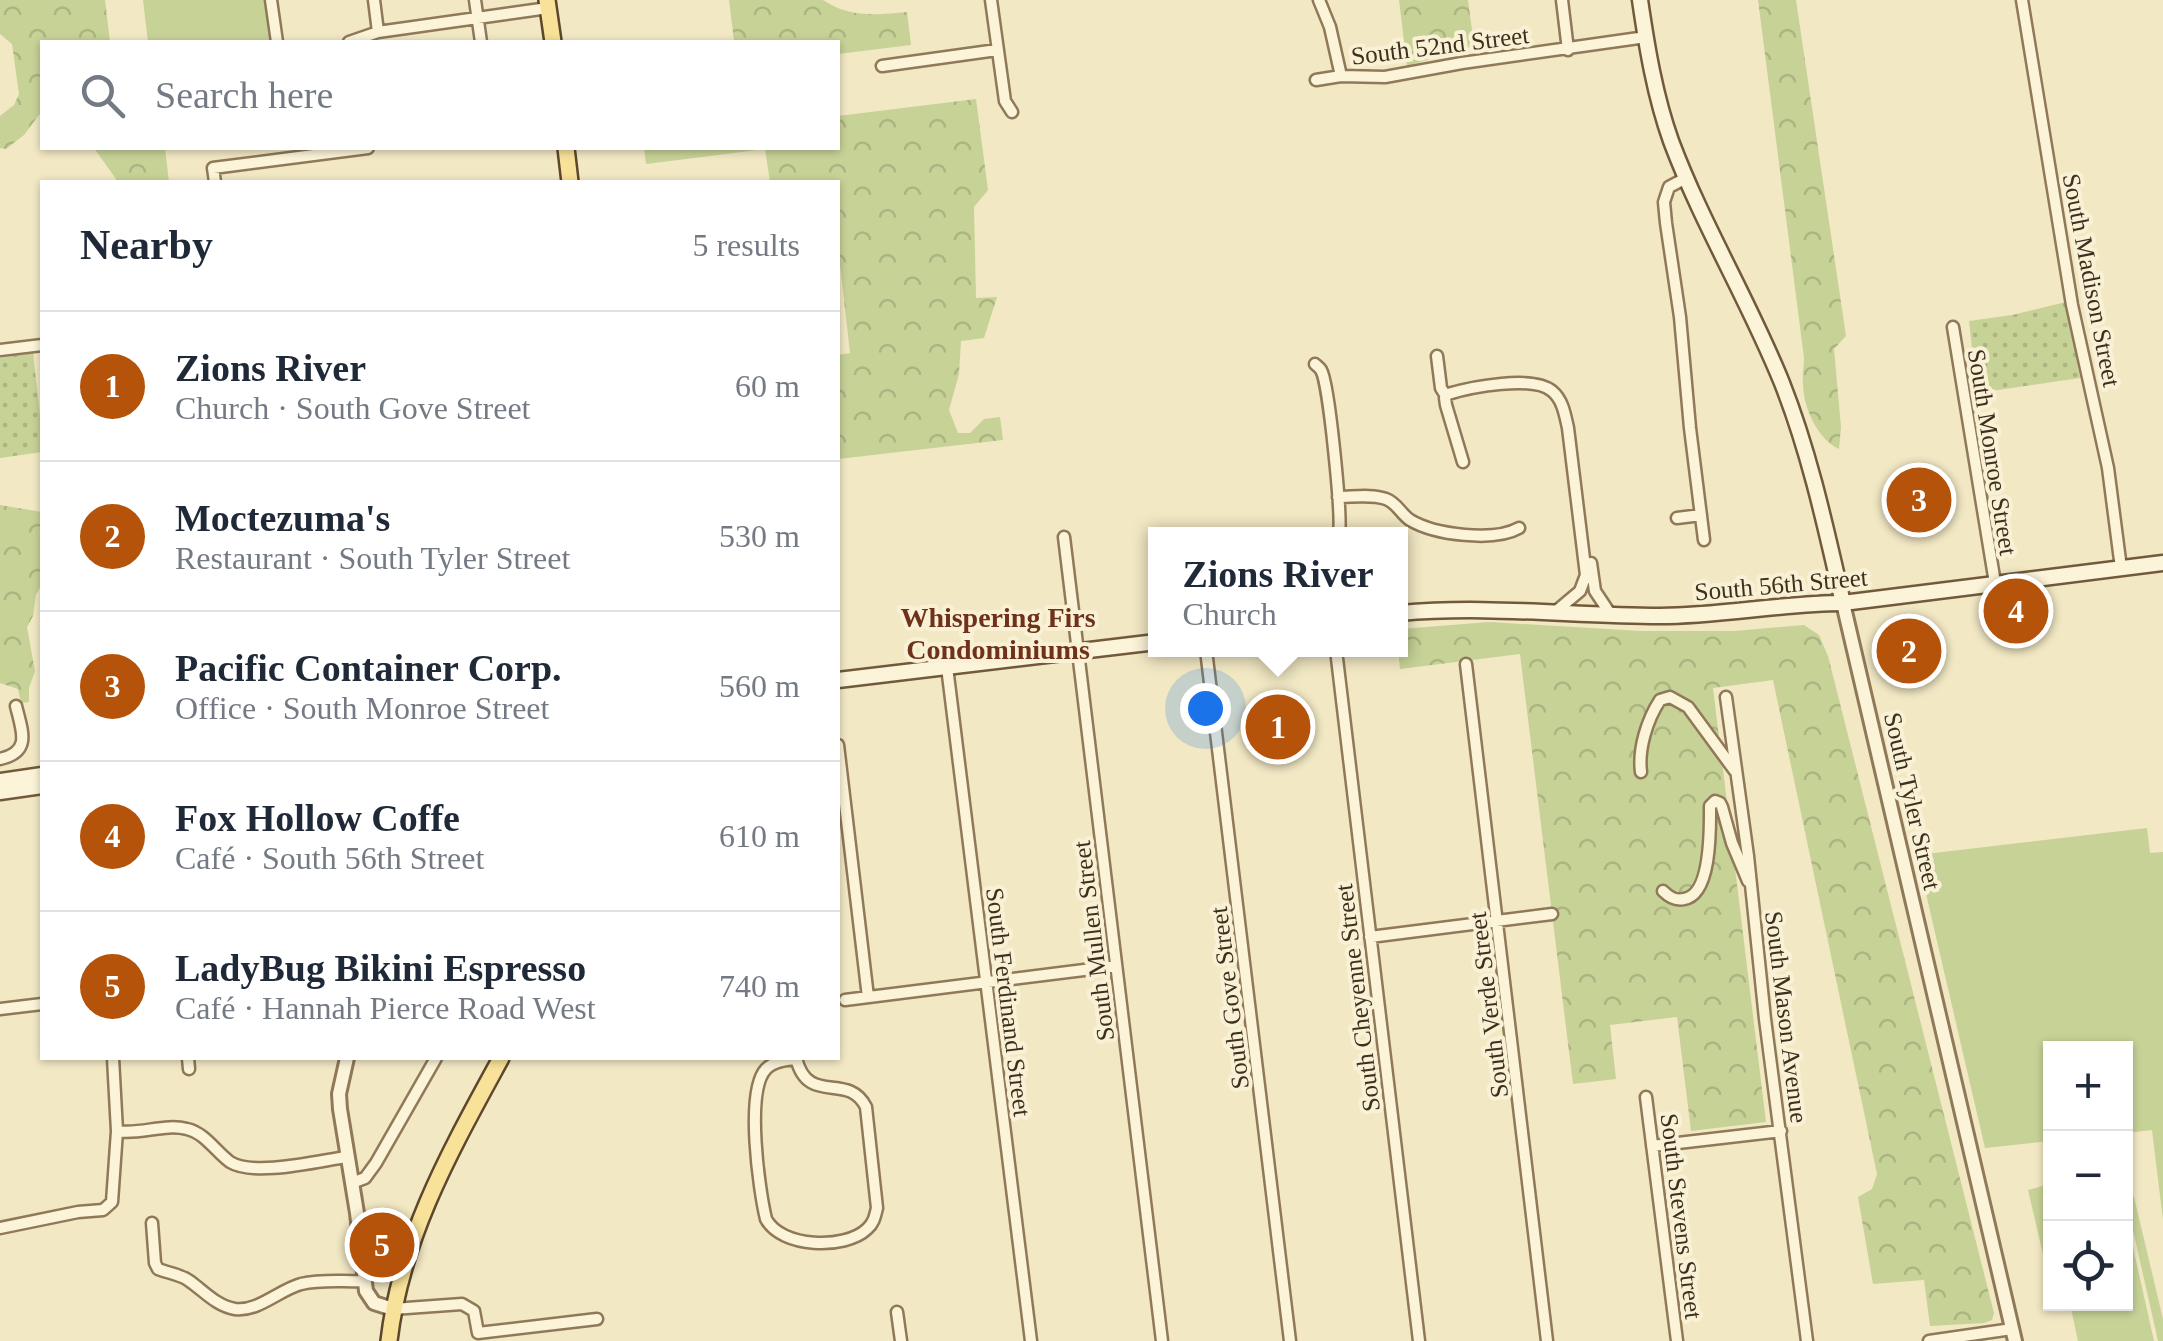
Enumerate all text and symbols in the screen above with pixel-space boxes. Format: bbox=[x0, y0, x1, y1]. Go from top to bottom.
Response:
street label: South 52nd Street bbox=[1349, 21, 1531, 70]
search box bbox=[40, 40, 840, 150]
icon: search bbox=[75, 68, 130, 123]
text: Search here bbox=[155, 74, 333, 116]
street label: South Madison Street bbox=[2058, 171, 2125, 389]
text: Nearby bbox=[80, 222, 213, 268]
text: 5 results bbox=[692, 227, 800, 263]
text: Zions River bbox=[175, 347, 366, 389]
street label: South Monroe Street bbox=[1963, 347, 2022, 557]
text: 1 bbox=[105, 368, 121, 404]
text: 60 m bbox=[735, 368, 800, 404]
text: Church · South Gove Street bbox=[175, 390, 531, 426]
pin: 3 bbox=[1886, 462, 1952, 538]
text: Moctezuma's bbox=[175, 497, 390, 539]
text: 2 bbox=[105, 518, 121, 554]
text: 530 m bbox=[719, 518, 800, 554]
popup bbox=[1148, 527, 1408, 657]
text: Restaurant · South Tyler Street bbox=[175, 540, 570, 576]
text: Zions River bbox=[1182, 553, 1374, 595]
street label: South 56th Street bbox=[1693, 563, 1869, 606]
pin: 4 bbox=[1984, 574, 2048, 648]
text: Church bbox=[1182, 596, 1277, 632]
district label: Whispering Firs Condominiums bbox=[900, 602, 1096, 665]
pin: 2 bbox=[1876, 614, 1942, 688]
text: Pacific Container Corp. bbox=[175, 647, 562, 689]
text: 3 bbox=[105, 668, 121, 704]
text: 560 m bbox=[719, 668, 800, 704]
your location bbox=[1180, 683, 1231, 734]
text: Office · South Monroe Street bbox=[175, 690, 549, 726]
pin: 1 bbox=[1246, 690, 1310, 764]
street label: South Tyler Street bbox=[1879, 710, 1946, 892]
text: Fox Hollow Coffe bbox=[175, 797, 460, 839]
text: 4 bbox=[105, 818, 121, 854]
text: 610 m bbox=[719, 818, 800, 854]
street label: South Mullen Street bbox=[1068, 839, 1119, 1043]
text: Café · South 56th Street bbox=[175, 840, 484, 876]
street label: South Cheyenne Street bbox=[1330, 883, 1385, 1113]
street label: South Ferdinand Street bbox=[981, 886, 1036, 1118]
street label: South Gove Street bbox=[1205, 905, 1254, 1091]
street label: South Verde Street bbox=[1464, 910, 1513, 1099]
street label: South Mason Avenue bbox=[1760, 910, 1813, 1125]
text: LadyBug Bikini Espresso bbox=[175, 947, 586, 989]
text: 5 bbox=[105, 968, 121, 1004]
text: 740 m bbox=[719, 968, 800, 1004]
text: Café · Hannah Pierce Road West bbox=[175, 990, 596, 1026]
map controls bbox=[2043, 1041, 2133, 1311]
button: + bbox=[2043, 1041, 2133, 1131]
street label: South Stevens Street bbox=[1655, 1112, 1708, 1320]
button: − bbox=[2043, 1131, 2133, 1221]
pin: 5 bbox=[350, 1208, 414, 1282]
button: locate bbox=[2043, 1221, 2133, 1311]

